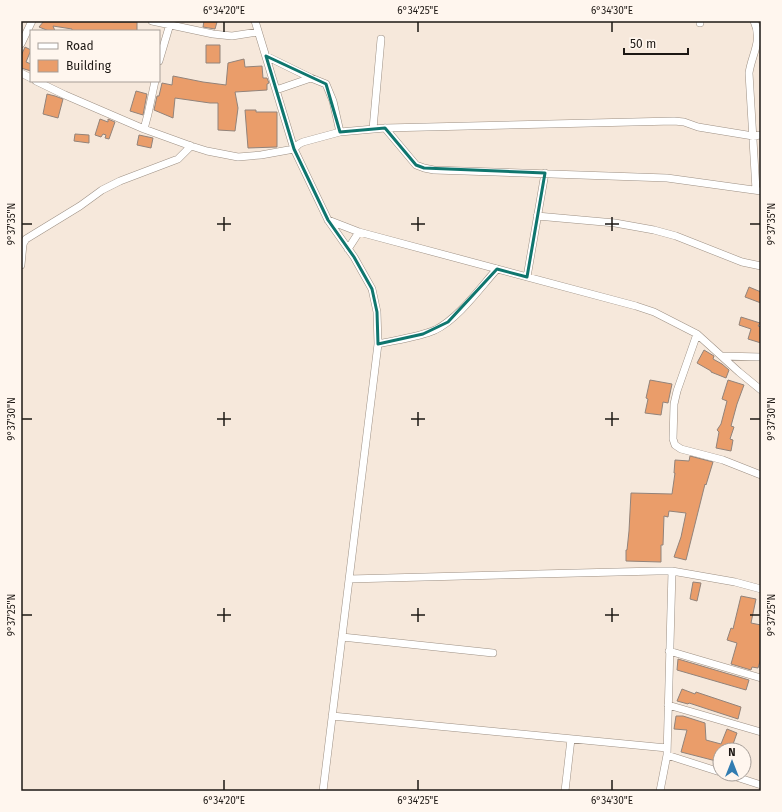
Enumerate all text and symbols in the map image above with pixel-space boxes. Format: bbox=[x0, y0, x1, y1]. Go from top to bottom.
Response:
text: 6°34'20"E bbox=[203, 5, 245, 17]
text: 6°34'25"E bbox=[397, 5, 439, 17]
text: 6°34'30"E bbox=[591, 5, 633, 17]
legend bbox=[30, 30, 160, 82]
scale bar bbox=[624, 30, 688, 56]
text: 50 m bbox=[630, 37, 656, 51]
text: Road bbox=[66, 39, 94, 53]
text: Building bbox=[66, 59, 112, 73]
text: 9°37'35"N bbox=[6, 203, 18, 245]
text: 9°37'35"N bbox=[766, 203, 778, 245]
text: 9°37'30"N bbox=[6, 397, 18, 441]
text: 9°37'30"N bbox=[766, 397, 778, 441]
text: 9°37'25"N bbox=[6, 594, 18, 636]
text: 9°37'25"N bbox=[766, 594, 778, 636]
north arrow bbox=[712, 742, 752, 782]
text: N bbox=[728, 746, 736, 759]
text: 6°34'20"E bbox=[203, 795, 245, 807]
text: 6°34'25"E bbox=[397, 795, 439, 807]
text: 6°34'30"E bbox=[591, 795, 633, 807]

